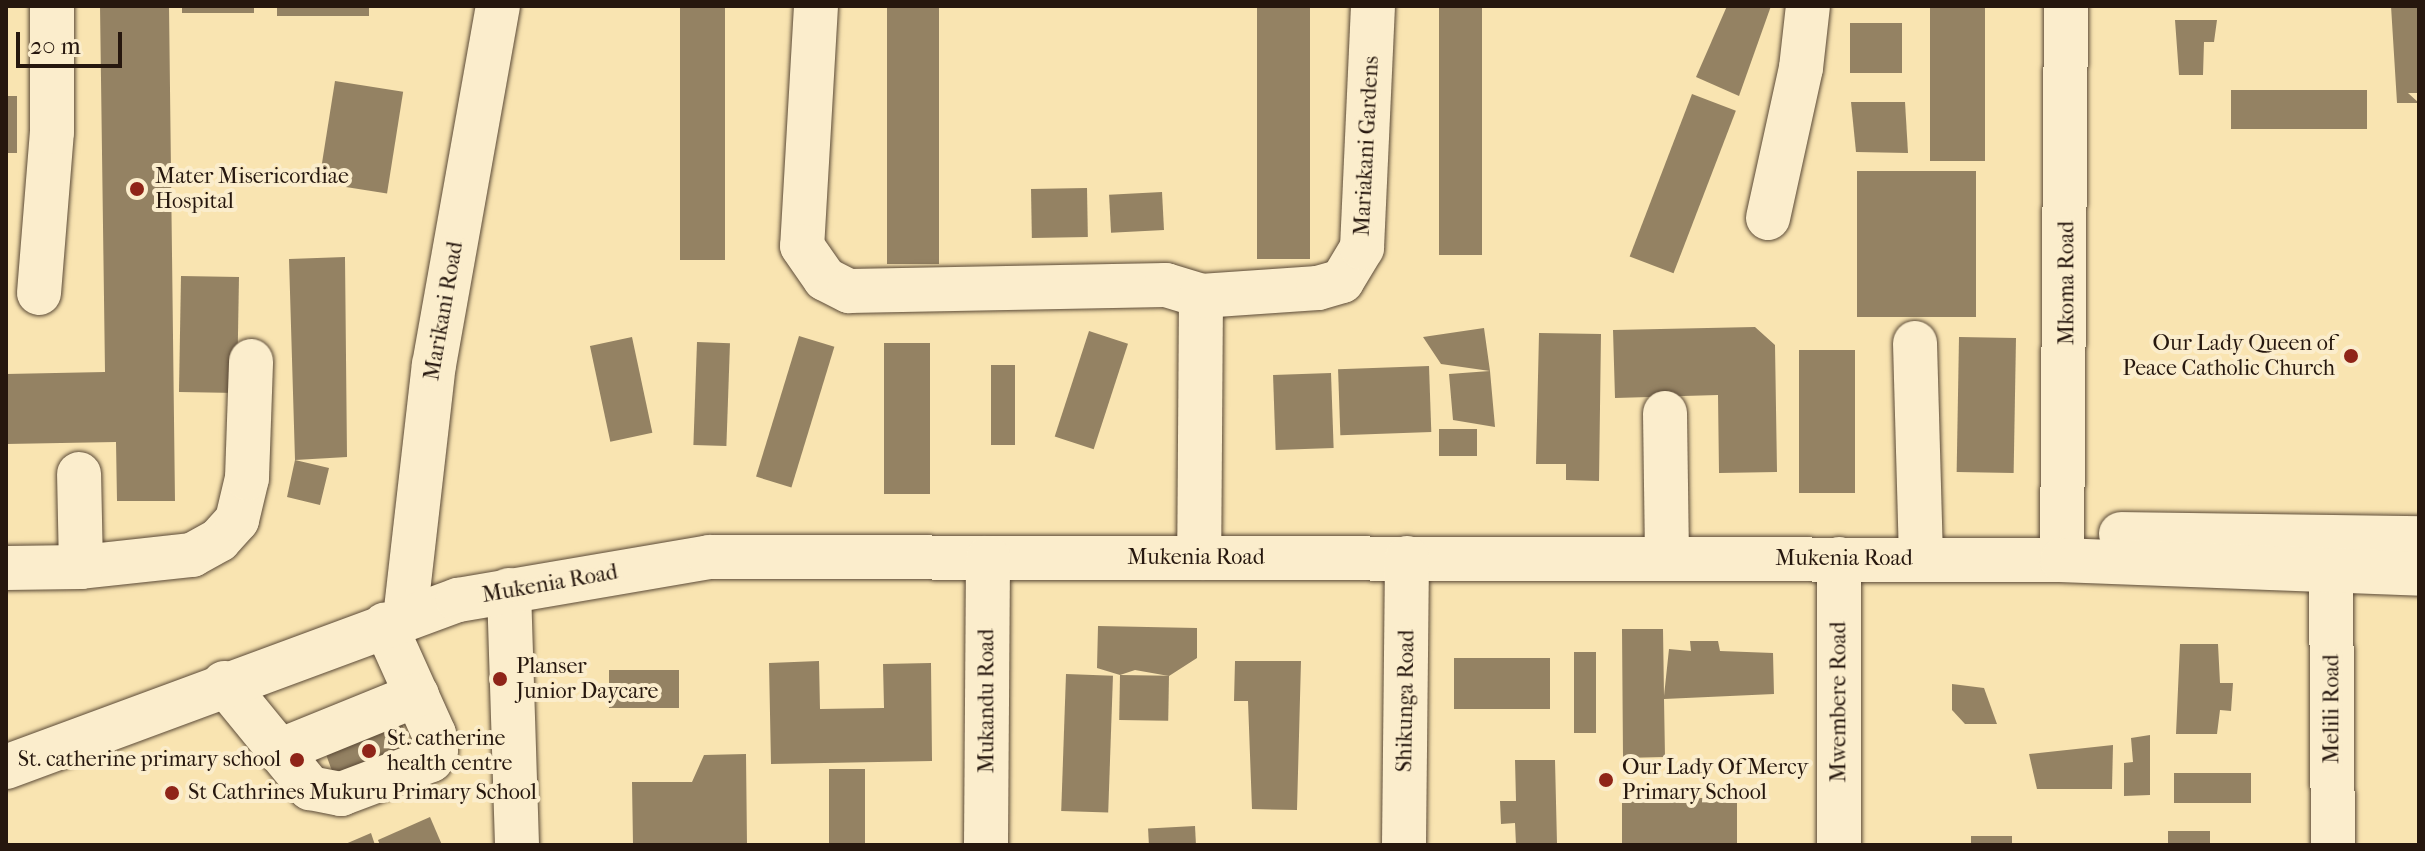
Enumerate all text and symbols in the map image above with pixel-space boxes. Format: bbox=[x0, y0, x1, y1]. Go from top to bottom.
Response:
scale bar bbox=[20, 16, 126, 66]
text: 20 m bbox=[30, 32, 81, 60]
street label: Mariakani Gardens bbox=[1349, 55, 1385, 237]
place label: Mater Misericordiae Hospital bbox=[155, 163, 349, 214]
marker: Mater Misericordiae Hospital bbox=[126, 178, 148, 200]
street label: Mkoma Road bbox=[2054, 221, 2080, 345]
street label: Marikani Road bbox=[419, 239, 469, 383]
place label: Our Lady Queen of Peace Catholic Church bbox=[2122, 330, 2335, 382]
marker: Our Lady Queen of Peace Catholic Church bbox=[2342, 347, 2360, 365]
street label: Mukenia Road bbox=[1127, 545, 1265, 571]
street label: Mukenia Road bbox=[1775, 546, 1913, 572]
street label: Mukenia Road bbox=[480, 559, 620, 609]
street label: Mwembere Road bbox=[1826, 622, 1852, 782]
street label: Mukandu Road bbox=[974, 629, 1000, 773]
street label: Shikunga Road bbox=[1392, 630, 1420, 772]
place label: Planser Junior Daycare bbox=[516, 653, 658, 704]
street label: Melili Road bbox=[2319, 654, 2345, 764]
marker: Planser Junior Daycare bbox=[491, 670, 509, 688]
place label: St. catherine health centre bbox=[387, 725, 512, 776]
marker: St. catherine health centre bbox=[358, 740, 380, 762]
place label: St. catherine primary school bbox=[18, 747, 281, 773]
marker: St. catherine primary school bbox=[288, 751, 306, 769]
place label: Our Lady Of Mercy Primary School bbox=[1622, 754, 1808, 806]
marker: Our Lady Of Mercy Primary School bbox=[1597, 771, 1615, 789]
place label: St Cathrines Mukuru Primary School bbox=[188, 780, 537, 806]
marker: St Cathrines Mukuru Primary School bbox=[163, 784, 181, 802]

